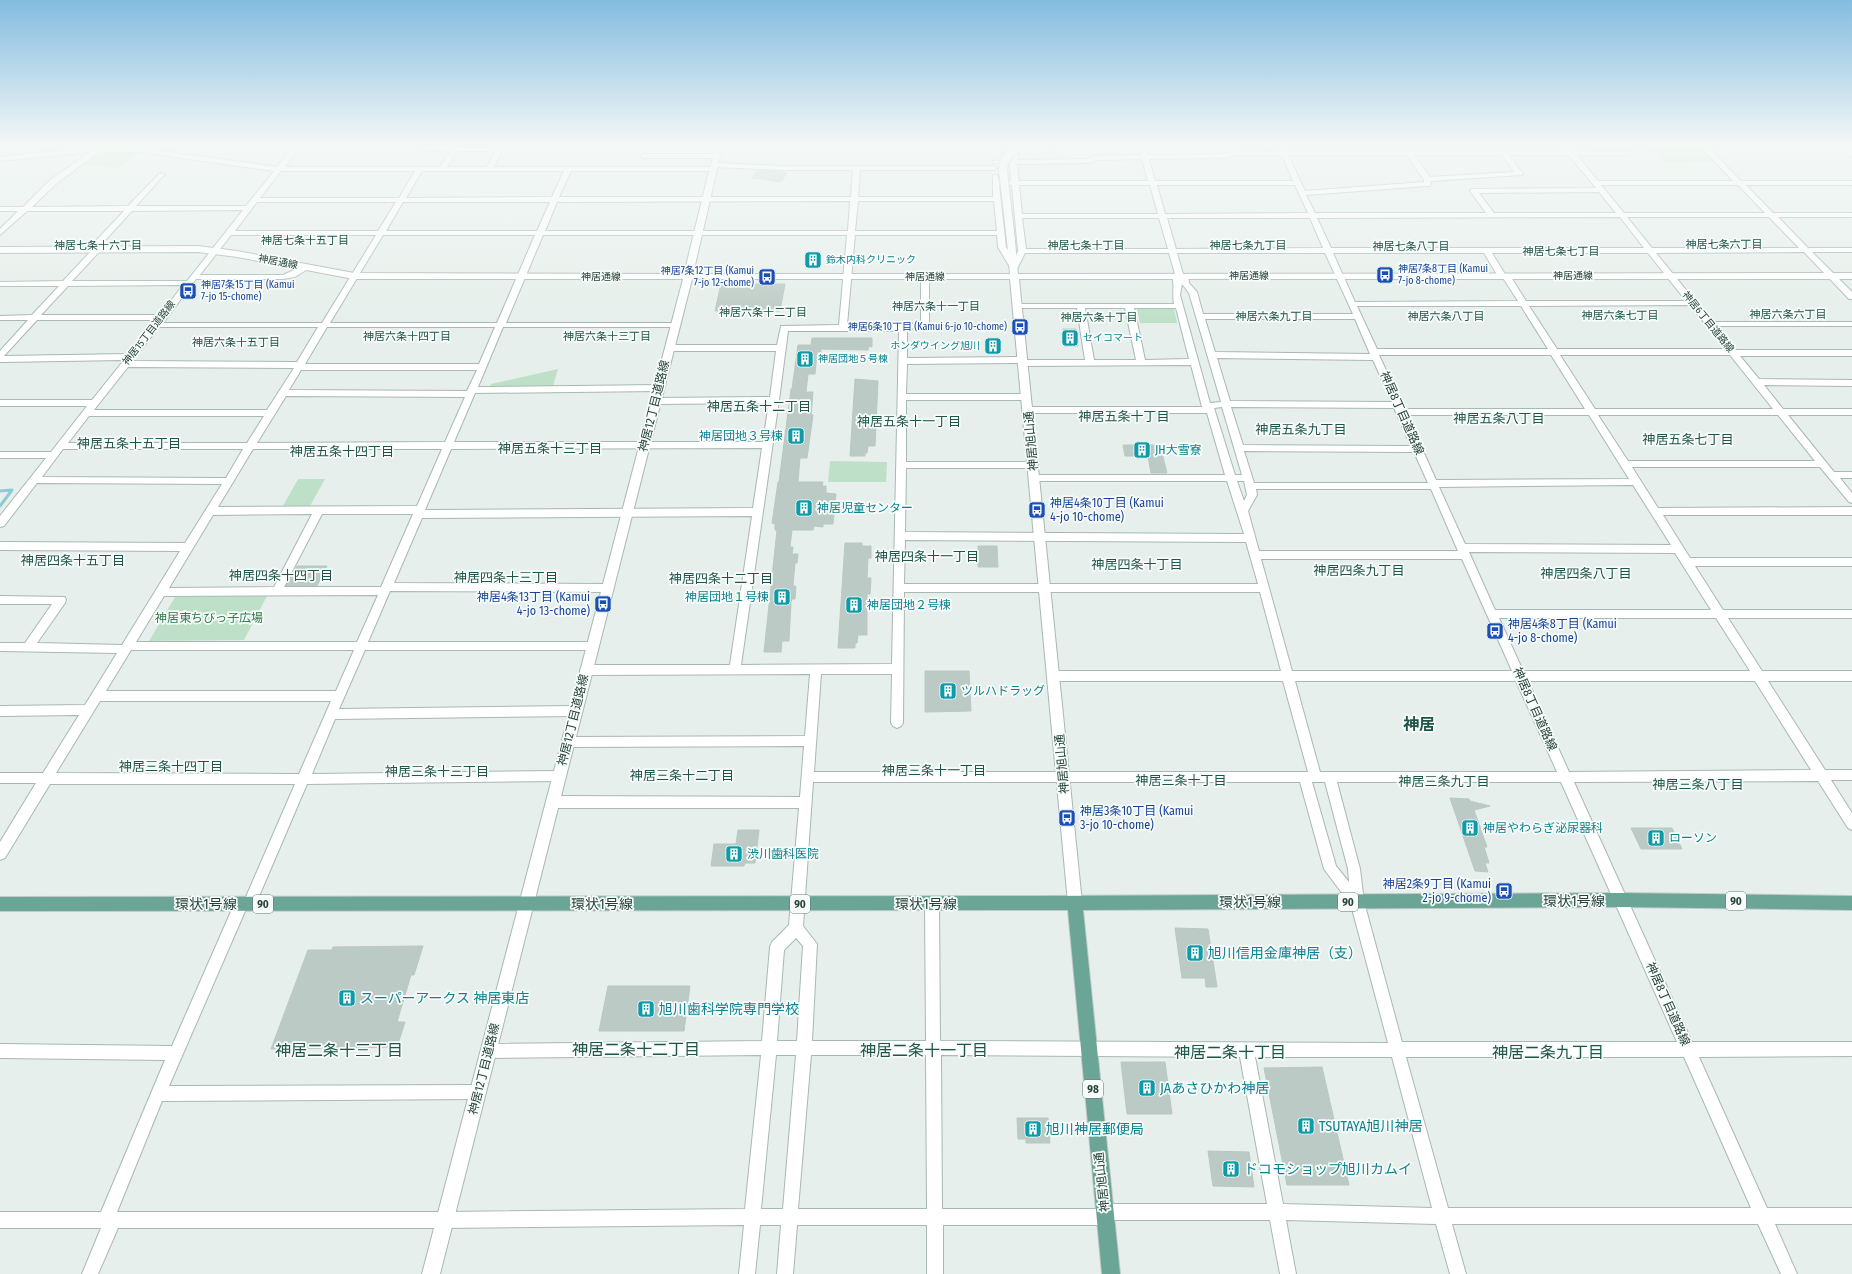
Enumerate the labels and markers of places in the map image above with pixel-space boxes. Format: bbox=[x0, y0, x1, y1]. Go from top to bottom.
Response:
building icon: 鈴木内科クリニック bbox=[803, 250, 823, 270]
place label: 鈴木内科クリニック bbox=[826, 254, 916, 266]
place label: 神居7条8丁目 (Kamui 7-jo 8-chome) bbox=[1398, 262, 1488, 287]
place label: 神居7条12丁目 (Kamui 7-jo 12-chome) bbox=[661, 264, 754, 289]
bus stop icon: 神居7条8丁目 (Kamui 7-jo 8-chome) bbox=[1375, 265, 1395, 285]
bus stop icon: 神居7条12丁目 (Kamui 7-jo 12-chome) bbox=[757, 267, 777, 287]
place label: 神居7条15丁目 (Kamui 7-jo 15-chome) bbox=[201, 278, 294, 303]
bus stop icon: 神居7条15丁目 (Kamui 7-jo 15-chome) bbox=[178, 281, 198, 301]
bus stop icon: 神居6条10丁目 (Kamui 6-jo 10-chome) bbox=[1010, 317, 1030, 337]
place label: 神居6条10丁目 (Kamui 6-jo 10-chome) bbox=[848, 320, 1007, 333]
building icon: セイコマート bbox=[1060, 328, 1080, 348]
place label: セイコマート bbox=[1083, 332, 1143, 344]
building icon: ホンダウイング旭川 bbox=[983, 336, 1003, 356]
place label: ホンダウイング旭川 bbox=[890, 340, 980, 352]
building icon: 神居団地５号棟 bbox=[795, 349, 815, 369]
place label: 神居団地５号棟 bbox=[818, 353, 888, 365]
building icon: 神居団地３号棟 bbox=[786, 426, 806, 446]
place label: 神居団地３号棟 bbox=[699, 429, 783, 443]
building icon: JH大雪寮 bbox=[1132, 440, 1152, 460]
place label: JH大雪寮 bbox=[1155, 443, 1202, 457]
place label: 神居4条10丁目 (Kamui 4-jo 10-chome) bbox=[1050, 496, 1164, 524]
building icon: 神居児童センター bbox=[794, 498, 814, 518]
bus stop icon: 神居4条10丁目 (Kamui 4-jo 10-chome) bbox=[1027, 500, 1047, 520]
place label: 神居児童センター bbox=[817, 501, 913, 515]
building icon: 神居団地１号棟 bbox=[772, 587, 792, 607]
place label: 神居4条13丁目 (Kamui 4-jo 13-chome) bbox=[477, 590, 590, 618]
place label: 神居団地１号棟 bbox=[685, 590, 769, 604]
bus stop icon: 神居4条13丁目 (Kamui 4-jo 13-chome) bbox=[593, 594, 613, 614]
building icon: 神居団地２号棟 bbox=[844, 595, 864, 615]
place label: 神居団地２号棟 bbox=[867, 598, 951, 612]
place label: 神居4条8丁目 (Kamui 4-jo 8-chome) bbox=[1508, 617, 1617, 645]
bus stop icon: 神居4条8丁目 (Kamui 4-jo 8-chome) bbox=[1485, 621, 1505, 641]
building icon: ツルハドラッグ bbox=[938, 681, 958, 701]
place label: ツルハドラッグ bbox=[961, 684, 1045, 698]
place label: 神居3条10丁目 (Kamui 3-jo 10-chome) bbox=[1080, 804, 1193, 832]
bus stop icon: 神居3条10丁目 (Kamui 3-jo 10-chome) bbox=[1057, 808, 1077, 828]
building icon: 神居やわらぎ泌尿器科 bbox=[1460, 818, 1480, 838]
place label: 神居やわらぎ泌尿器科 bbox=[1483, 821, 1603, 835]
building icon: ローソン bbox=[1646, 828, 1666, 848]
place label: ローソン bbox=[1669, 831, 1717, 845]
building icon: 渋川歯科医院 bbox=[724, 844, 744, 864]
place label: 渋川歯科医院 bbox=[747, 847, 819, 861]
place label: 神居2条9丁目 (Kamui 2-jo 9-chome) bbox=[1383, 877, 1491, 905]
bus stop icon: 神居2条9丁目 (Kamui 2-jo 9-chome) bbox=[1494, 881, 1514, 901]
building icon: 旭川信用金庫神居（支） bbox=[1185, 943, 1205, 963]
place label: 旭川信用金庫神居（支） bbox=[1208, 945, 1362, 962]
building icon: スーパーアークス 神居東店 bbox=[337, 988, 357, 1008]
place label: スーパーアークス 神居東店 bbox=[360, 990, 529, 1007]
building icon: 旭川歯科学院専門学校 bbox=[636, 999, 656, 1019]
place label: 旭川歯科学院専門学校 bbox=[659, 1001, 799, 1018]
building icon: JAあさひかわ神居 bbox=[1137, 1078, 1157, 1098]
place label: JAあさひかわ神居 bbox=[1160, 1080, 1269, 1097]
building icon: TSUTAYA旭川神居 bbox=[1296, 1116, 1316, 1136]
place label: TSUTAYA旭川神居 bbox=[1319, 1118, 1423, 1135]
building icon: 旭川神居郵便局 bbox=[1023, 1119, 1043, 1139]
place label: 旭川神居郵便局 bbox=[1046, 1121, 1144, 1138]
building icon: ドコモショップ旭川カムイ bbox=[1221, 1159, 1241, 1179]
place label: ドコモショップ旭川カムイ bbox=[1244, 1161, 1412, 1178]

